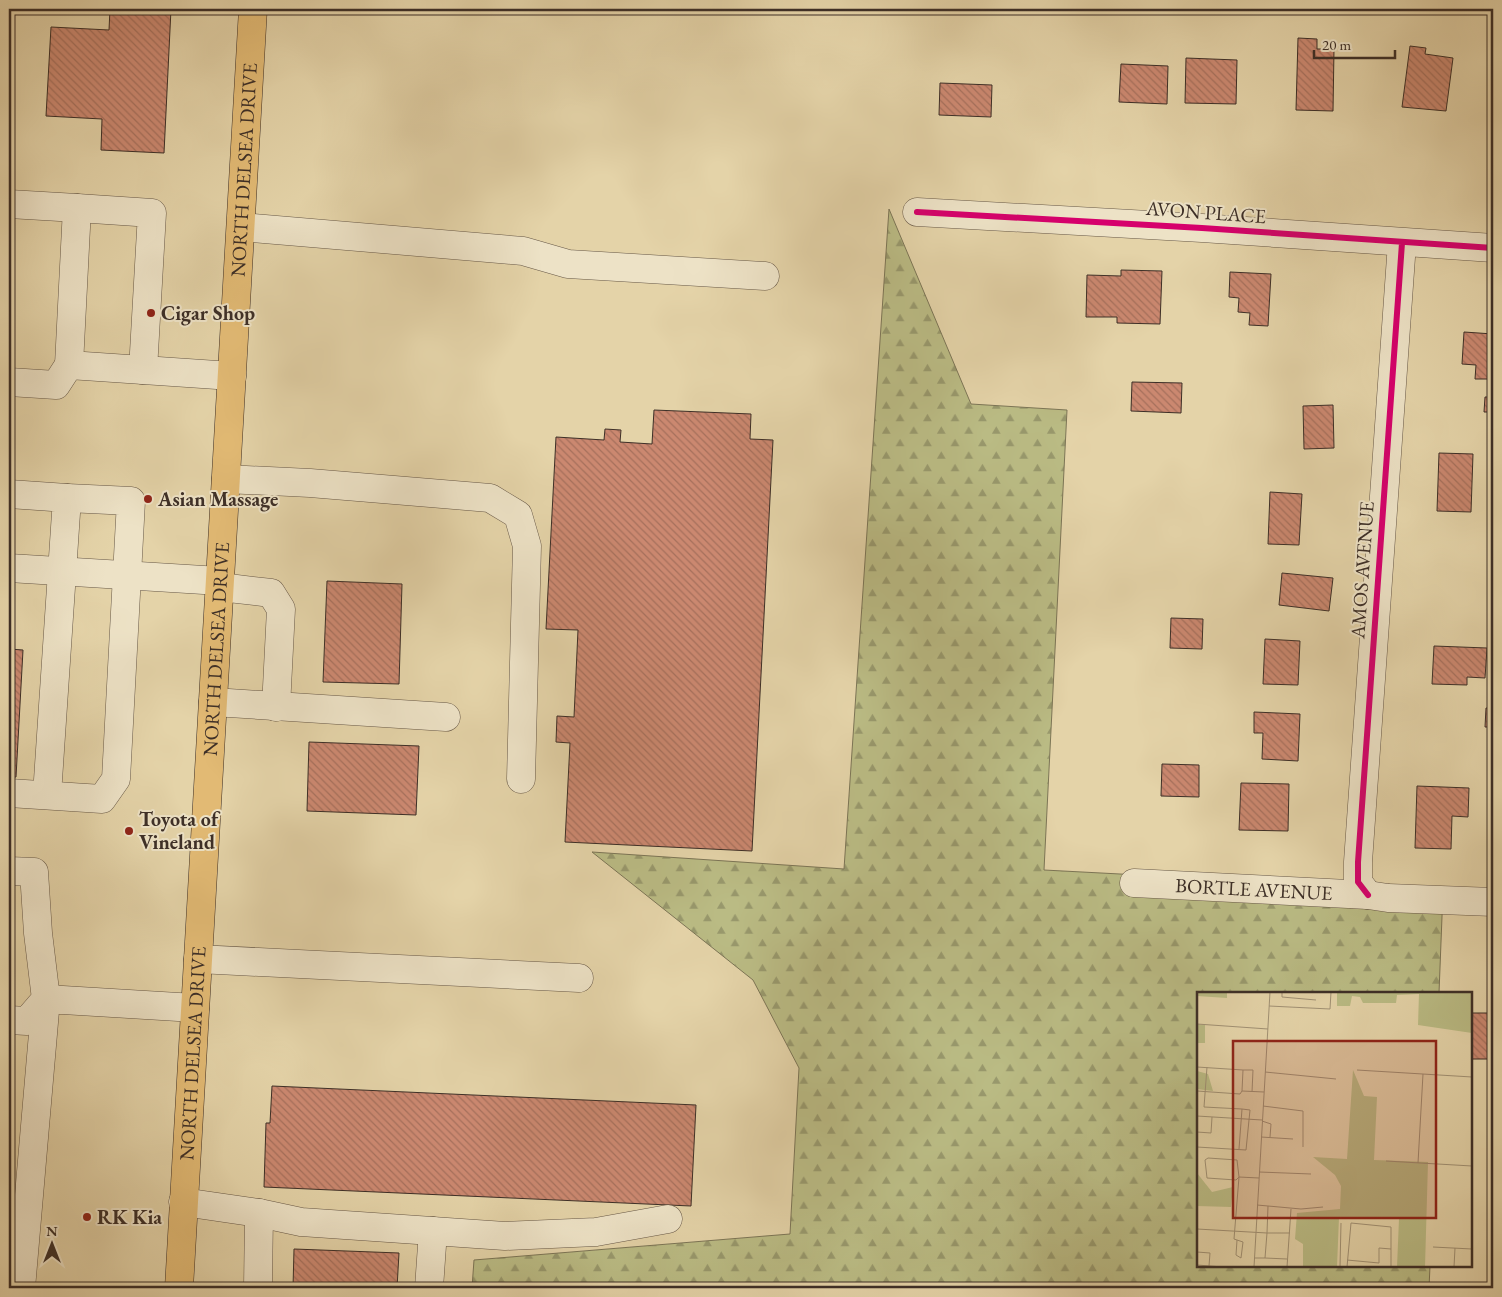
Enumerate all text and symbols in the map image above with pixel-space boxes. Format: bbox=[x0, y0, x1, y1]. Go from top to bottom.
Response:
scale bar bbox=[1314, 28, 1396, 60]
text: 20 m bbox=[1322, 35, 1351, 54]
street label: NORTH DELSEA DRIVE bbox=[225, 62, 263, 278]
street label: AVON PLACE bbox=[1144, 195, 1267, 229]
place label: Cigar Shop bbox=[161, 300, 255, 326]
marker: Cigar Shop bbox=[145, 307, 157, 319]
place label: Asian Massage bbox=[157, 486, 278, 512]
marker: Asian Massage bbox=[142, 493, 154, 505]
street label: AMOS AVENUE bbox=[1344, 500, 1380, 641]
street label: NORTH DELSEA DRIVE bbox=[197, 541, 235, 757]
place label: Toyota of Vineland bbox=[139, 806, 221, 855]
marker: Toyota of Vineland bbox=[123, 825, 135, 837]
street label: BORTLE AVENUE bbox=[1175, 872, 1333, 906]
street label: NORTH DELSEA DRIVE bbox=[173, 946, 212, 1161]
inset map bbox=[1197, 992, 1472, 1267]
place label: RK Kia bbox=[97, 1204, 162, 1230]
marker: RK Kia bbox=[81, 1211, 93, 1223]
north arrow bbox=[28, 1220, 78, 1270]
text: N bbox=[46, 1222, 58, 1240]

